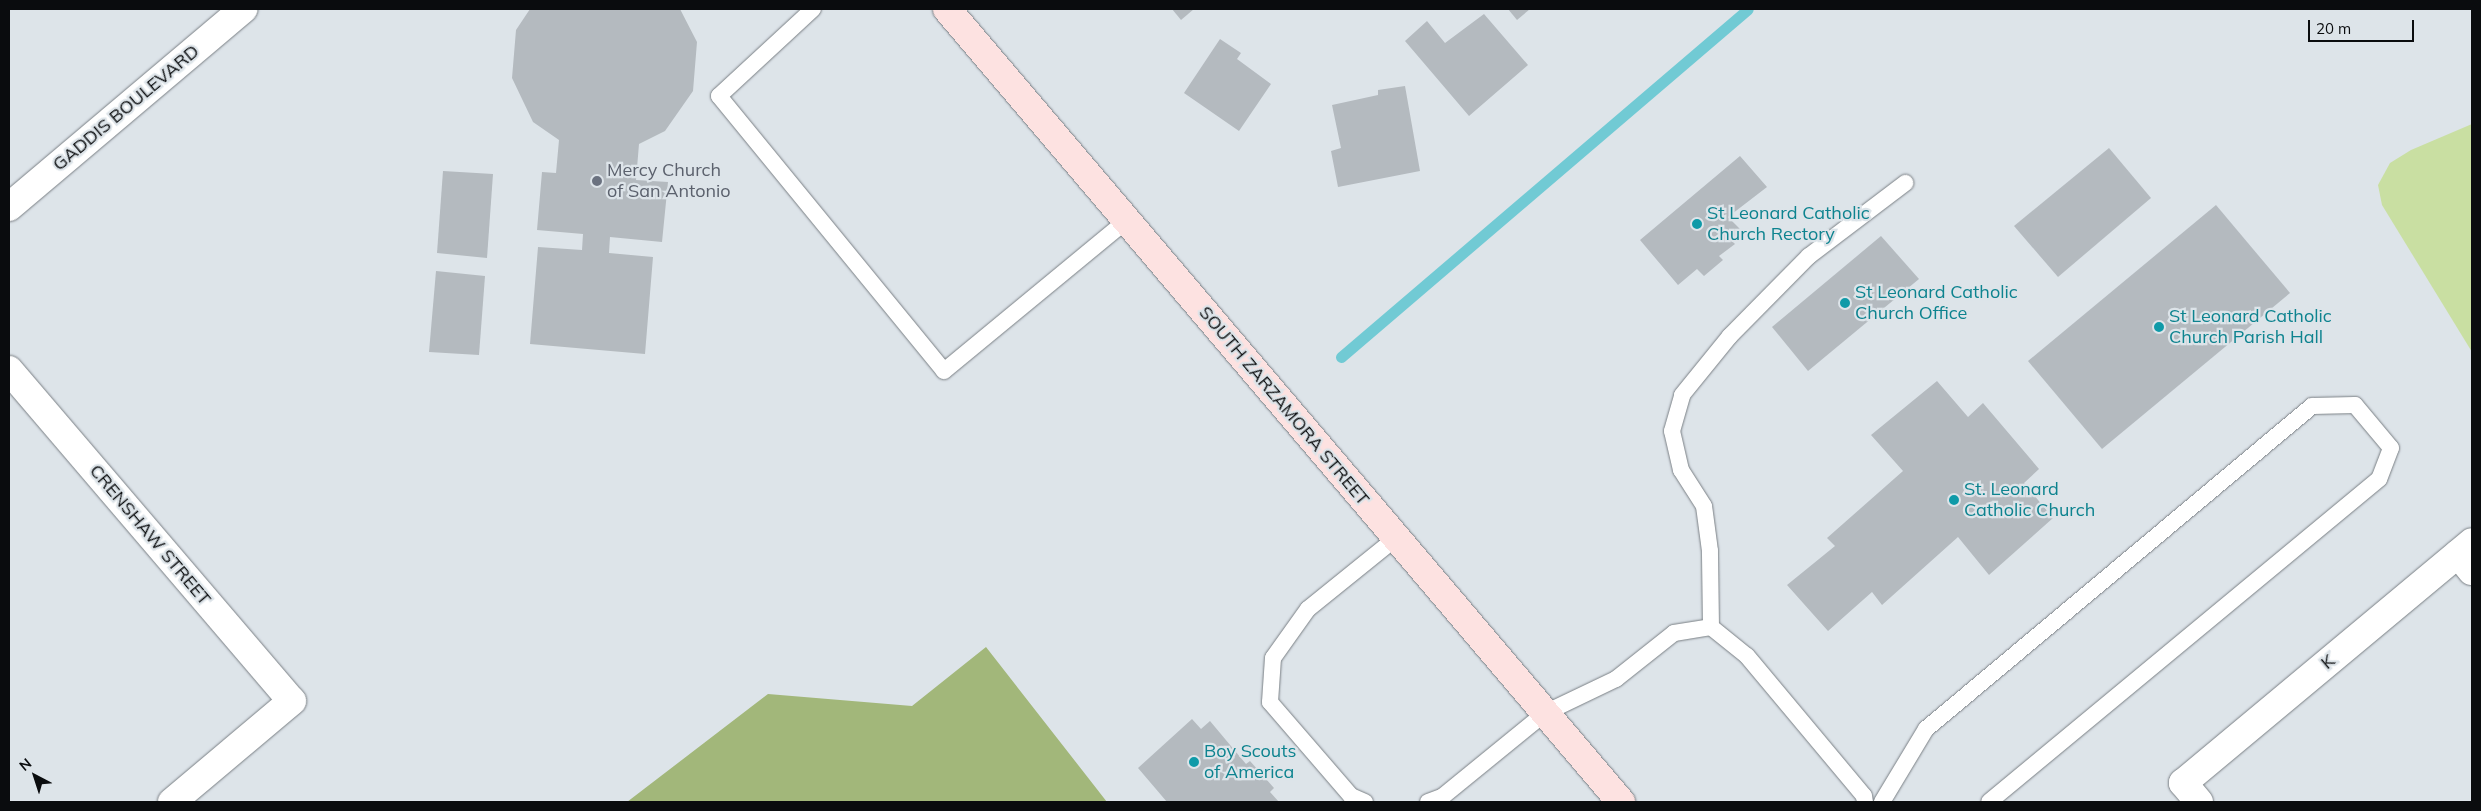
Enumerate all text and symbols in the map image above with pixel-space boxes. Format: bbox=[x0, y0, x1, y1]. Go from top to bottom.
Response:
scale bar bbox=[2311, 10, 2417, 42]
text: 20 m bbox=[2316, 19, 2351, 38]
street label: GADDIS BOULEVARD bbox=[49, 41, 203, 175]
place label: Mercy Church of San Antonio bbox=[607, 160, 731, 202]
marker: Mercy Church of San Antonio bbox=[591, 175, 603, 187]
place label: St Leonard Catholic Church Rectory bbox=[1707, 203, 1870, 245]
marker: St Leonard Catholic Church Rectory bbox=[1691, 218, 1703, 230]
place label: St Leonard Catholic Church Office bbox=[1855, 282, 2018, 324]
marker: St Leonard Catholic Church Office bbox=[1839, 297, 1851, 309]
street label: SOUTH ZARZAMORA STREET bbox=[1194, 302, 1374, 510]
place label: St Leonard Catholic Church Parish Hall bbox=[2169, 306, 2332, 348]
marker: St Leonard Catholic Church Parish Hall bbox=[2153, 321, 2165, 333]
street label: CRENSHAW STREET bbox=[85, 460, 215, 610]
place label: St. Leonard Catholic Church bbox=[1964, 479, 2095, 522]
marker: St. Leonard Catholic Church bbox=[1948, 494, 1960, 506]
street label: K bbox=[2317, 650, 2339, 674]
place label: Boy Scouts of America bbox=[1204, 741, 1296, 784]
north arrow bbox=[10, 751, 60, 801]
text: N bbox=[16, 754, 35, 775]
marker: Boy Scouts of America bbox=[1188, 756, 1200, 768]

